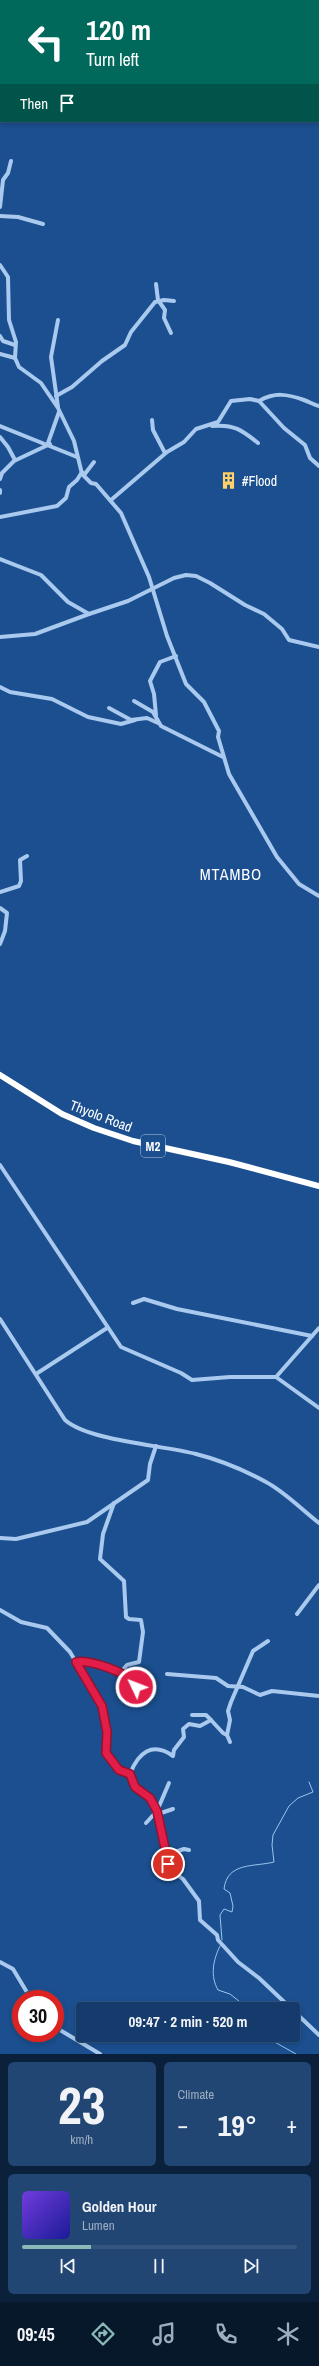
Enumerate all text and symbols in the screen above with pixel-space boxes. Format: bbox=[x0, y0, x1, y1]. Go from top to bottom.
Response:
text: 120 m bbox=[86, 11, 151, 49]
icon: left bbox=[20, 16, 72, 68]
text: Turn left bbox=[86, 47, 139, 72]
icon: arrive bbox=[56, 92, 78, 114]
text: Then bbox=[20, 93, 48, 114]
building icon: #Flood bbox=[219, 471, 239, 491]
place label: #Flood bbox=[242, 472, 277, 490]
district label: MTAMBO bbox=[200, 863, 262, 885]
street label: Thyolo Road bbox=[67, 1096, 135, 1136]
road number: M2 bbox=[141, 1135, 165, 1157]
position arrow bbox=[115, 1666, 157, 1708]
pin bbox=[151, 1847, 185, 1881]
icon: arrive bbox=[157, 1853, 179, 1875]
speed limit sign: 30 bbox=[12, 1990, 64, 2042]
text: 09:47 · 2 min · 520 m bbox=[129, 2011, 247, 2032]
text: 23 bbox=[58, 2070, 105, 2140]
text: Climate bbox=[178, 2086, 214, 2103]
text: 19° bbox=[218, 2105, 257, 2145]
text: − bbox=[178, 2110, 188, 2140]
text: + bbox=[286, 2110, 297, 2140]
text: km/h bbox=[70, 2131, 93, 2148]
text: Golden Hour bbox=[82, 2196, 157, 2217]
text: Lumen bbox=[82, 2217, 115, 2234]
icon: previous bbox=[57, 2255, 79, 2277]
icon: pause bbox=[148, 2255, 170, 2277]
icon: next bbox=[240, 2255, 262, 2277]
icon: directions bbox=[89, 2320, 117, 2348]
icon: music bbox=[150, 2320, 178, 2348]
icon: phone bbox=[212, 2320, 240, 2348]
icon: climate bbox=[274, 2320, 302, 2348]
text: 09:45 bbox=[17, 2322, 55, 2347]

